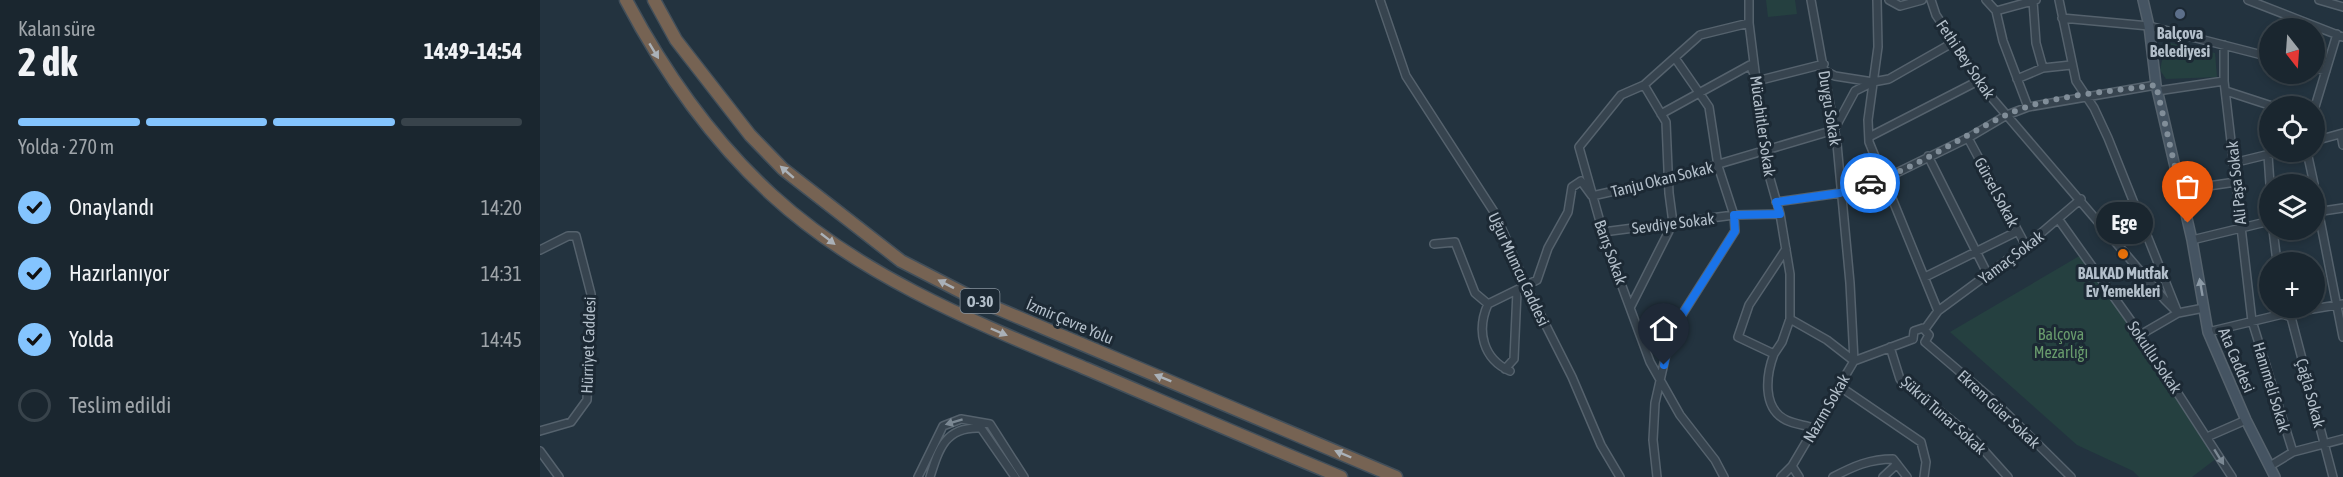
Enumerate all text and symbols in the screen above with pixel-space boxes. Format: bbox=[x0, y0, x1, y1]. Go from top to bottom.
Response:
marker: Balçova Belediyesi bbox=[2173, 7, 2187, 21]
street label: Fethi Bey Sokak bbox=[1932, 16, 1999, 102]
text: Kalan süre bbox=[18, 17, 95, 40]
north arrow bbox=[2259, 18, 2325, 84]
map controls bbox=[2259, 18, 2325, 318]
place label: Balçova Belediyesi bbox=[2150, 24, 2211, 60]
text: 14:49–14:54 bbox=[424, 38, 522, 64]
text: 2 dk bbox=[18, 40, 77, 84]
one-way arrow bbox=[649, 43, 660, 59]
street label: Duygu Sokak bbox=[1814, 69, 1845, 147]
street label: Mücahitler Sokak bbox=[1747, 74, 1779, 178]
button: locate bbox=[2259, 96, 2325, 162]
text: Yolda · 270 m bbox=[18, 135, 114, 158]
street label: Ali Paşa Sokak bbox=[2223, 140, 2250, 226]
courier bbox=[1840, 153, 1900, 213]
street label: Gürsel Sokak bbox=[1971, 154, 2023, 230]
street label: Tanju Okan Sokak bbox=[1609, 158, 1715, 201]
pin bbox=[2162, 161, 2213, 223]
one-way arrow bbox=[779, 165, 795, 178]
icon: car bbox=[1854, 167, 1887, 200]
icon: bag bbox=[2171, 170, 2204, 203]
button: layers bbox=[2259, 174, 2325, 240]
icon: check bbox=[18, 191, 51, 224]
text: Onaylandı bbox=[69, 194, 154, 220]
text: 14:20 bbox=[481, 196, 522, 219]
callout: Ege bbox=[2095, 202, 2152, 244]
street label: Uğur Mumcu Caddesi bbox=[1484, 209, 1553, 329]
street label: Sevdiye Sokak bbox=[1631, 209, 1715, 238]
text: Ege bbox=[2112, 211, 2137, 234]
street label: Barış Sokak bbox=[1590, 217, 1631, 287]
street label: Yamaç Sokak bbox=[1975, 227, 2048, 288]
one-way arrow bbox=[821, 232, 836, 244]
marker: BALKAD Mutfak Ev Yemekleri bbox=[2116, 247, 2130, 261]
button: + bbox=[2259, 252, 2325, 318]
icon: check bbox=[18, 257, 51, 290]
text: Hazırlanıyor bbox=[69, 260, 169, 286]
text: 14:31 bbox=[481, 262, 522, 285]
place label: BALKAD Mutfak Ev Yemekleri bbox=[2078, 264, 2169, 300]
one-way arrow bbox=[2196, 277, 2205, 296]
one-way arrow bbox=[937, 279, 954, 289]
road number: O-30 bbox=[960, 289, 1000, 313]
street label: İzmir Çevre Yolu bbox=[1023, 295, 1116, 348]
street label: Hürriyet Caddesi bbox=[577, 296, 600, 394]
pin bbox=[1638, 303, 1689, 365]
icon: home bbox=[1647, 312, 1680, 345]
street label: Sokullu Sokak bbox=[2124, 317, 2186, 397]
icon: check bbox=[18, 323, 51, 356]
park label: Balçova Mezarlığı bbox=[2034, 325, 2088, 362]
street label: Ata Caddesi bbox=[2215, 325, 2259, 395]
text: Yolda bbox=[69, 326, 114, 352]
one-way arrow bbox=[991, 327, 1009, 337]
text: 14:45 bbox=[481, 328, 522, 351]
street label: Hanımeli Sokak bbox=[2250, 340, 2294, 434]
street label: Çağla Sokak bbox=[2292, 356, 2329, 430]
street label: Ekrem Güer Sokak bbox=[1954, 366, 2044, 452]
street label: Nazım Sokak bbox=[1799, 371, 1853, 445]
street label: Şükrü Tunar Sokak bbox=[1897, 372, 1990, 459]
one-way arrow bbox=[1154, 373, 1172, 383]
text: Teslim edildi bbox=[69, 392, 171, 418]
one-way arrow bbox=[945, 418, 963, 427]
one-way arrow bbox=[1333, 449, 1351, 459]
one-way arrow bbox=[2214, 449, 2225, 465]

